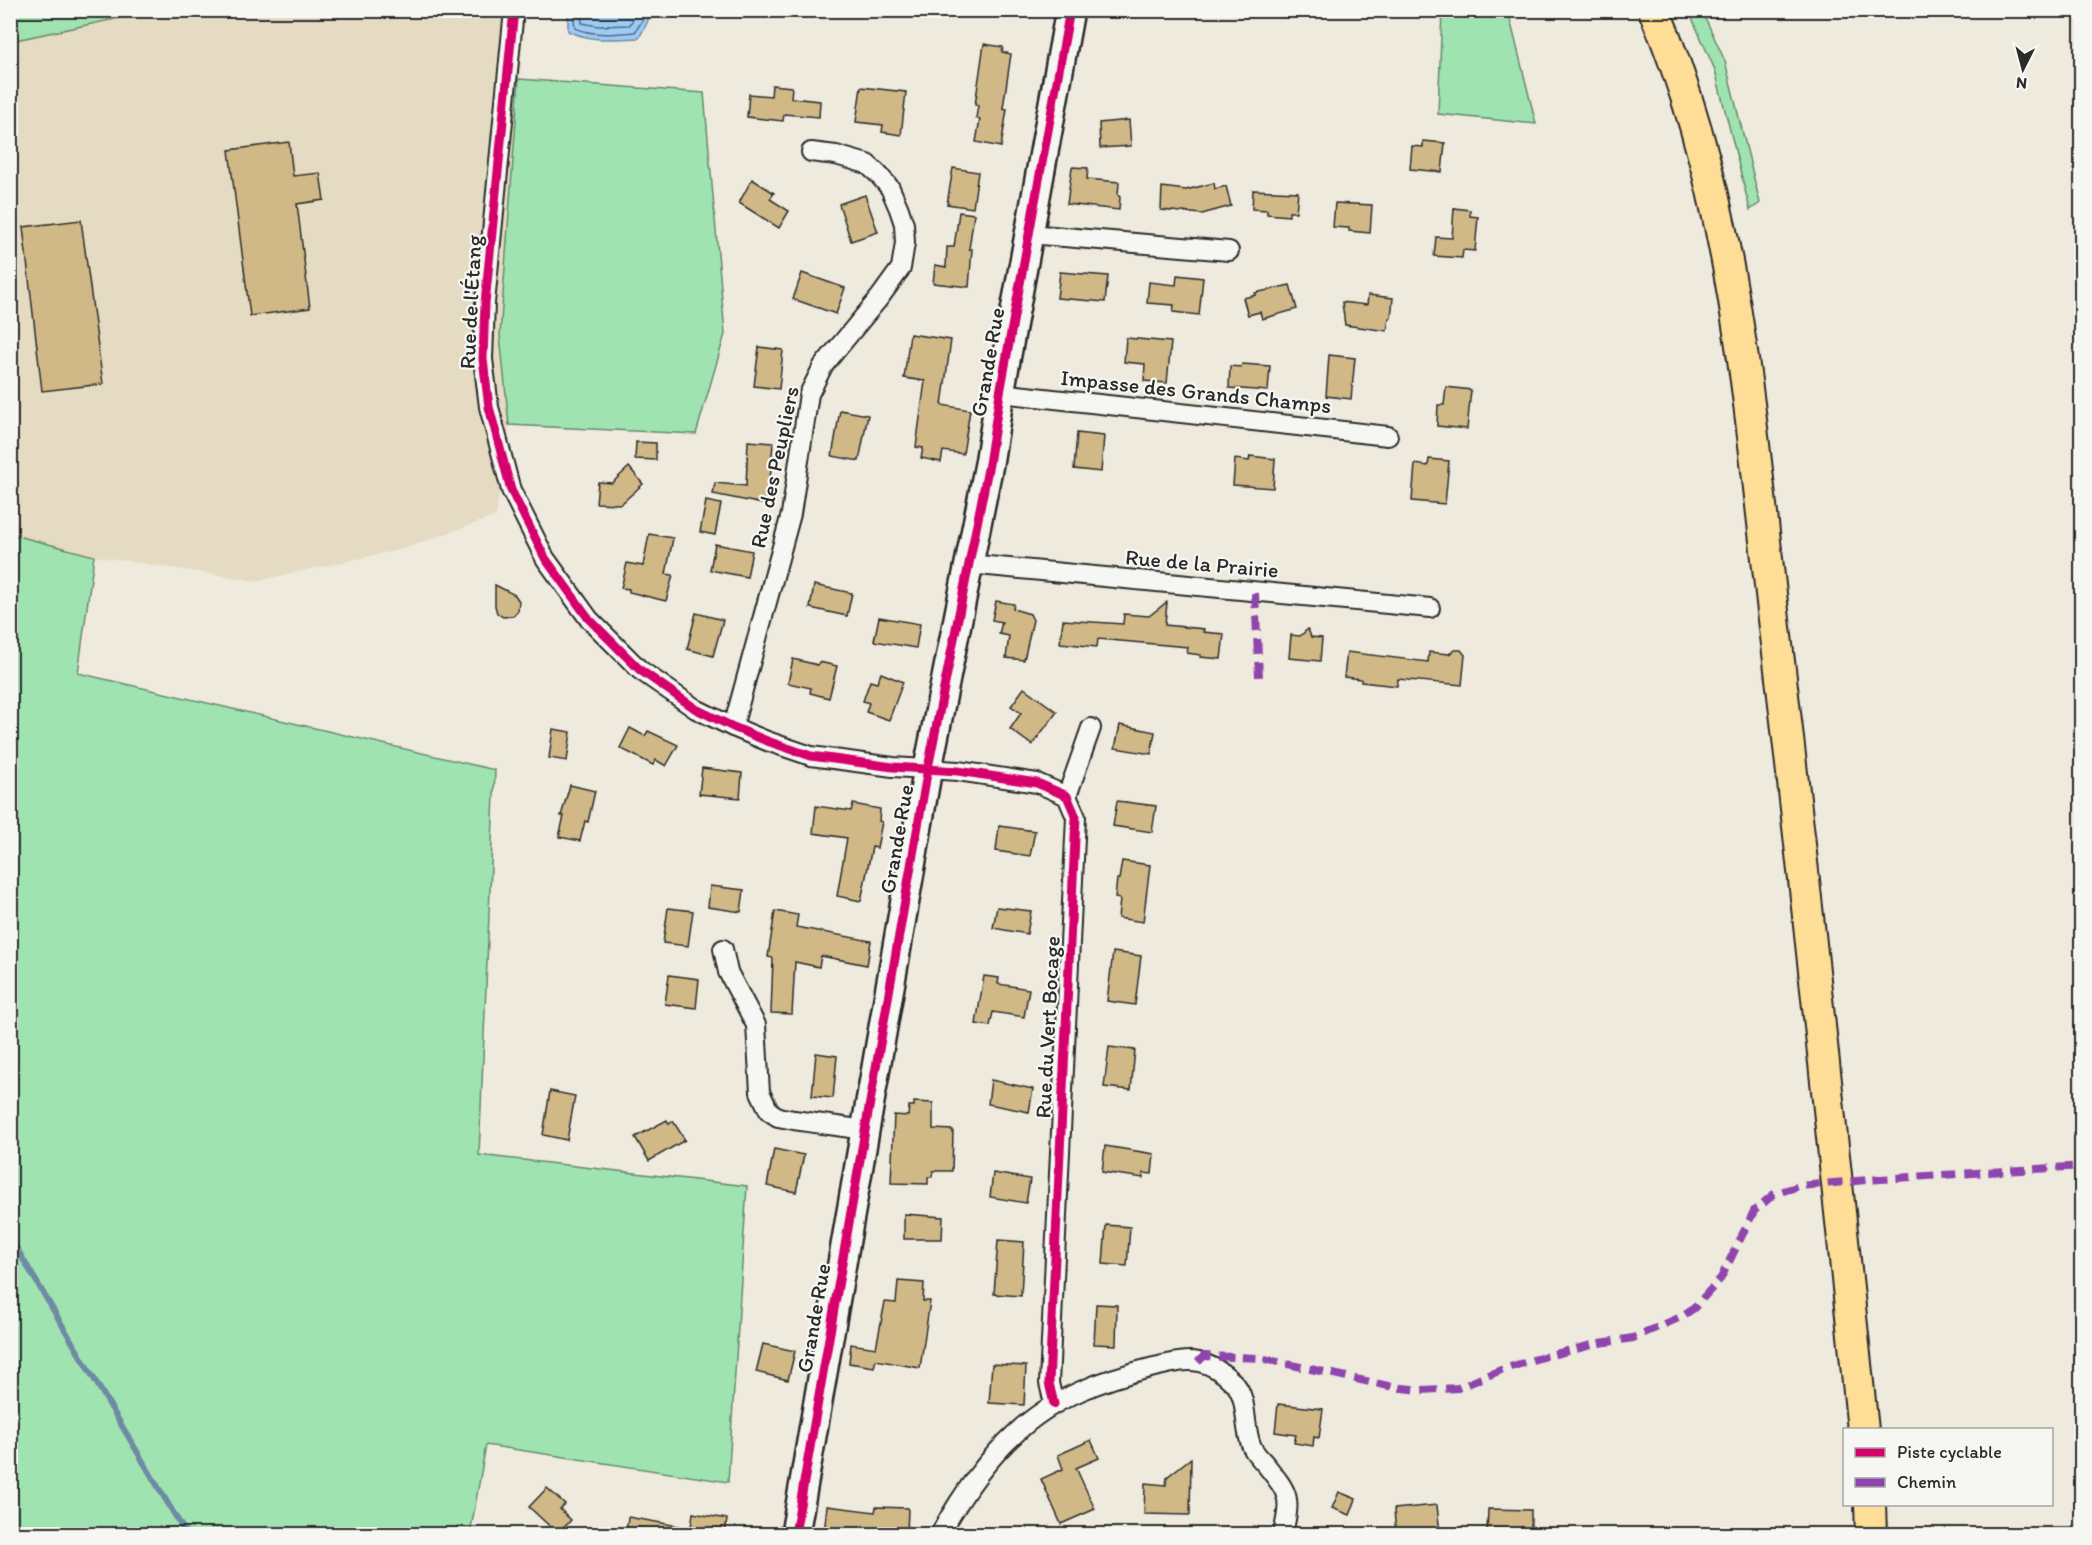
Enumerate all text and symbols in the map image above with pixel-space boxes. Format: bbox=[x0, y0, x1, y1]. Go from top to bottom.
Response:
north arrow bbox=[1993, 39, 2053, 99]
text: N bbox=[2015, 73, 2028, 93]
street label: Rue de l'Étang bbox=[454, 233, 488, 370]
street label: Grande Rue bbox=[965, 305, 1010, 419]
street label: Impasse des Grands Champs bbox=[1059, 364, 1333, 419]
street label: Rue des Peupliers bbox=[744, 384, 805, 551]
street label: Rue de la Prairie bbox=[1124, 543, 1280, 584]
street label: Grande Rue bbox=[874, 782, 919, 896]
street label: Rue du Vert Bocage bbox=[1029, 935, 1066, 1119]
street label: Grande Rue bbox=[791, 1261, 836, 1375]
legend bbox=[1843, 1428, 2053, 1506]
text: Piste cyclable bbox=[1897, 1441, 2002, 1463]
text: Chemin bbox=[1897, 1471, 1956, 1493]

